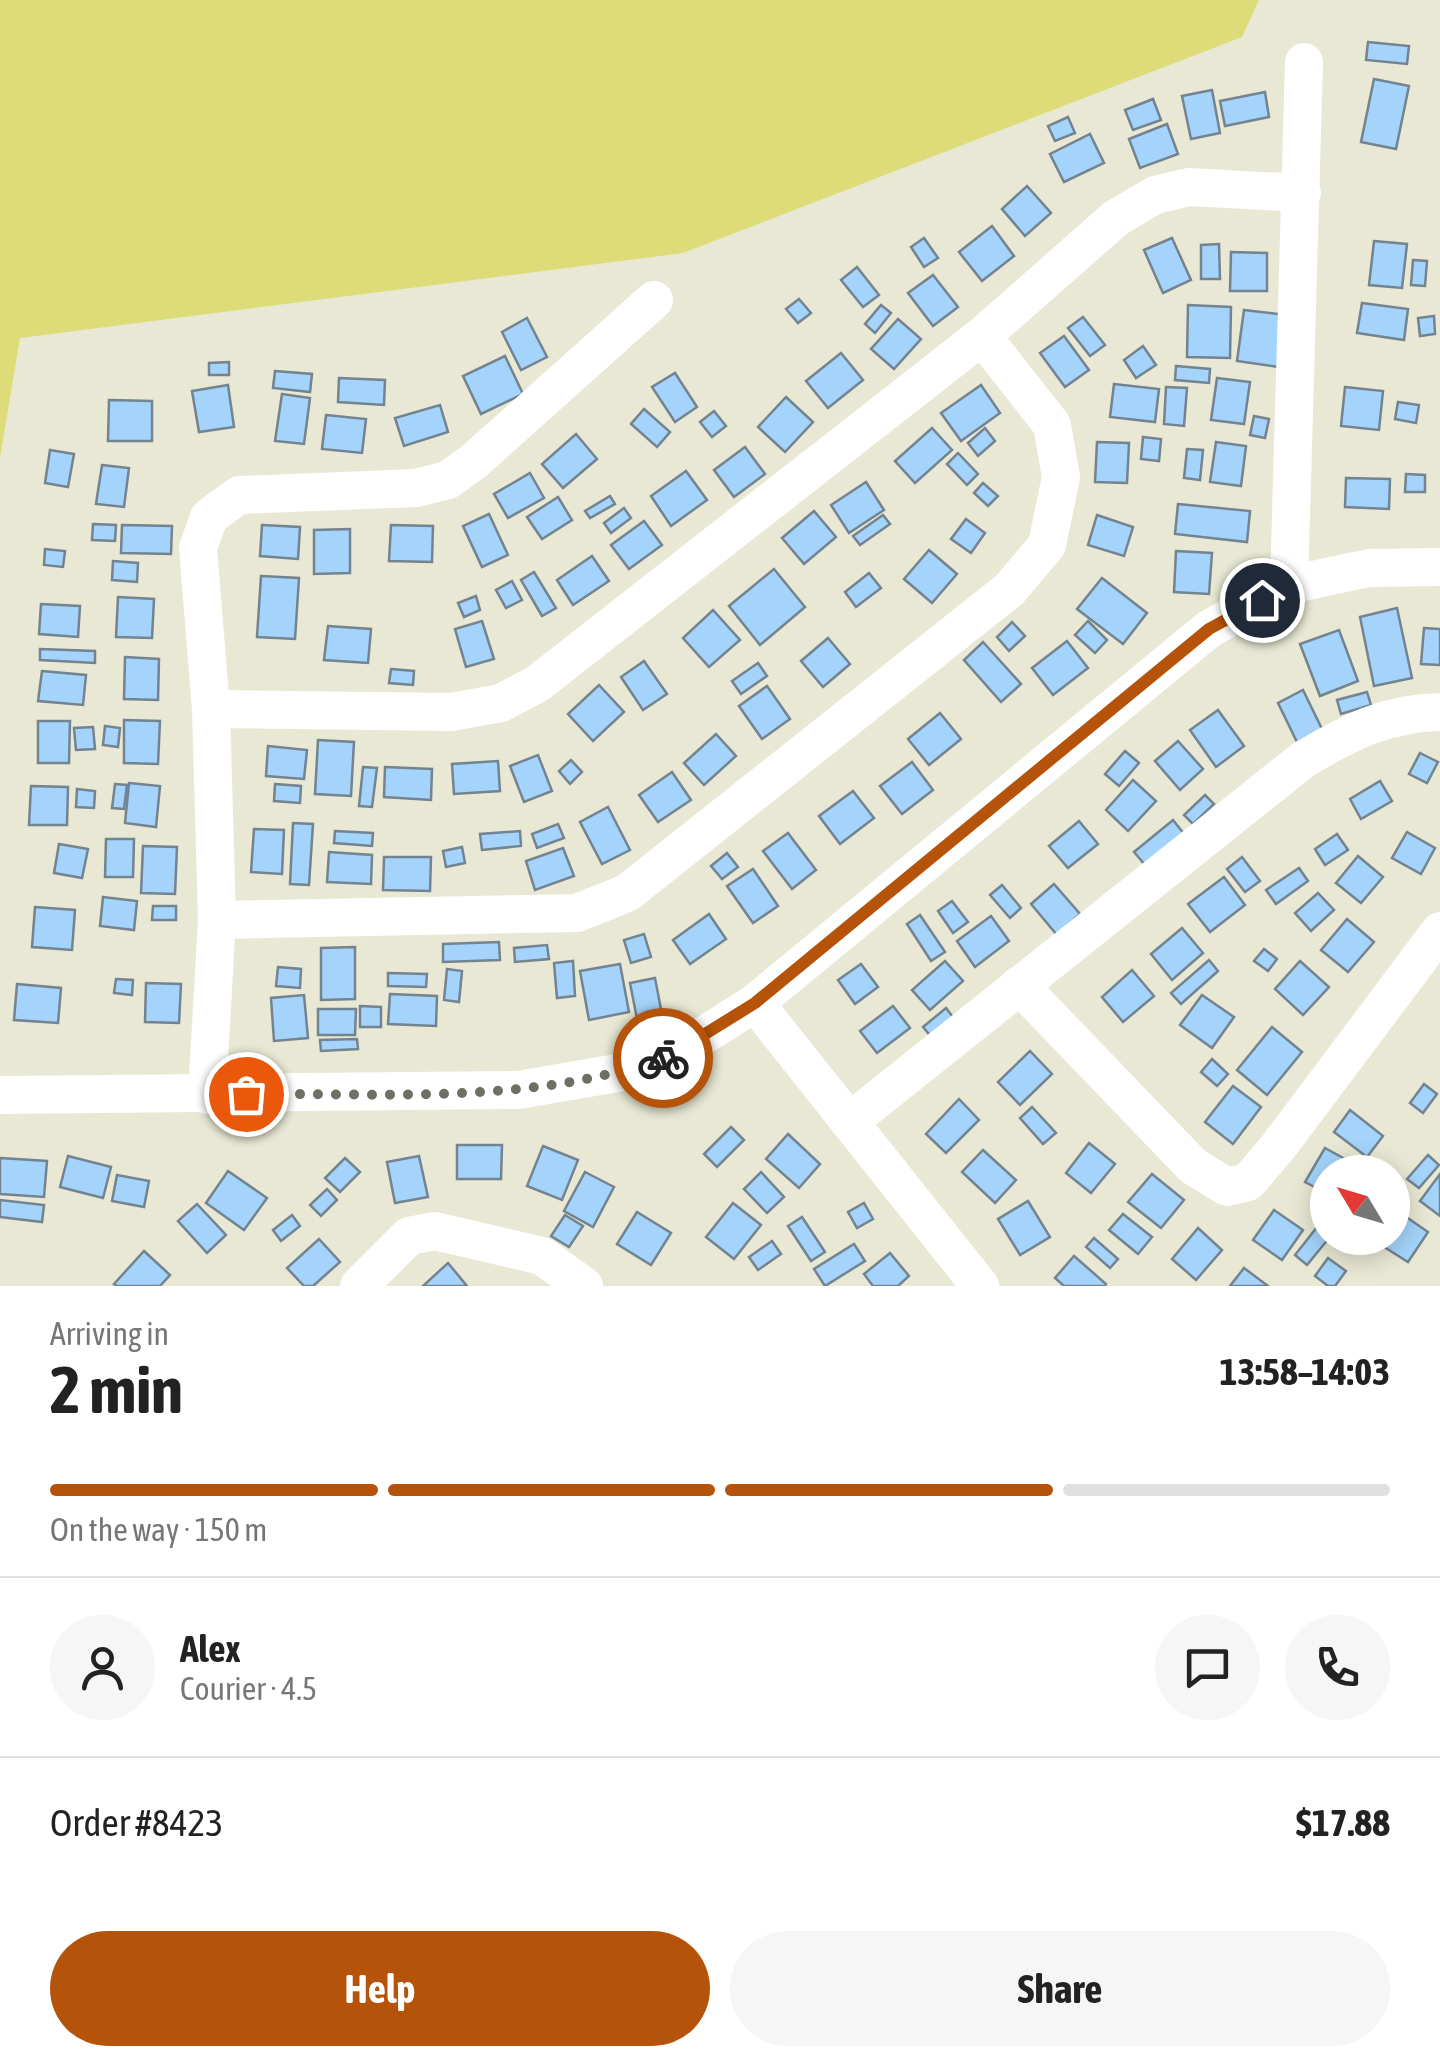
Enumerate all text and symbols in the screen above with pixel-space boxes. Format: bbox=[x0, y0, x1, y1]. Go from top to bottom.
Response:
pin bbox=[1220, 558, 1305, 643]
icon: home bbox=[1235, 573, 1290, 628]
courier bbox=[613, 1008, 713, 1108]
icon: bike bbox=[636, 1031, 691, 1086]
pin bbox=[204, 1052, 289, 1137]
icon: bag bbox=[219, 1067, 274, 1122]
north arrow bbox=[1310, 1155, 1410, 1255]
map controls bbox=[1310, 1155, 1410, 1255]
text: Arriving in bbox=[50, 1315, 169, 1352]
text: 13:58–14:03 bbox=[1220, 1350, 1390, 1393]
text: 2 min bbox=[50, 1352, 183, 1427]
text: On the way · 150 m bbox=[50, 1511, 267, 1548]
button: person bbox=[50, 1615, 155, 1720]
button: chat bbox=[1155, 1615, 1260, 1720]
button: phone bbox=[1285, 1615, 1390, 1720]
text: Alex bbox=[180, 1627, 241, 1670]
text: Courier · 4.5 bbox=[180, 1670, 317, 1707]
text: Order #8423 bbox=[50, 1801, 223, 1844]
text: $17.88 bbox=[1296, 1801, 1390, 1844]
button: Help bbox=[50, 1931, 710, 2046]
button: Share bbox=[730, 1931, 1390, 2046]

